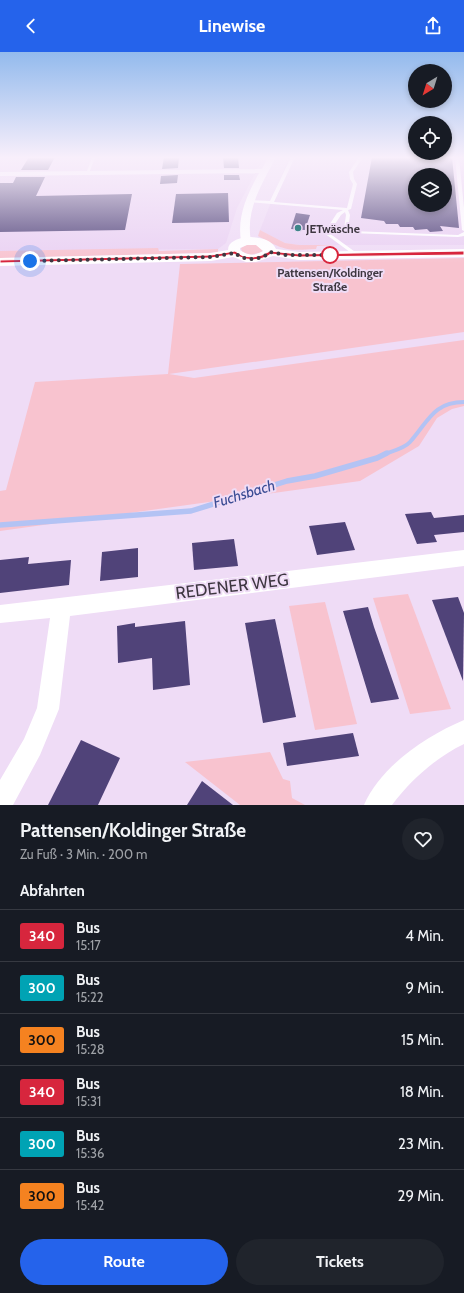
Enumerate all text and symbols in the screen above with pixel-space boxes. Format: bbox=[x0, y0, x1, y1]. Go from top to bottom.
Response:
icon: back bbox=[20, 15, 42, 37]
text: Linewise bbox=[199, 15, 265, 37]
icon: share bbox=[422, 15, 444, 37]
north arrow bbox=[408, 64, 452, 108]
map controls bbox=[408, 64, 452, 212]
button: locate bbox=[408, 116, 452, 160]
button: layers bbox=[408, 168, 452, 212]
place label: JETwäsche bbox=[305, 221, 360, 236]
marker: JETwäsche bbox=[293, 223, 303, 233]
marker: Pattensen/Koldinger Straße bbox=[321, 246, 339, 264]
your location bbox=[20, 251, 40, 271]
place label: Pattensen/Koldinger Straße bbox=[277, 265, 383, 294]
water label: Fuchsbach bbox=[211, 476, 277, 512]
street label: REDENER WEG bbox=[174, 569, 290, 603]
button: heart bbox=[402, 818, 444, 860]
text: Pattensen/Koldinger Straße bbox=[20, 819, 246, 842]
text: Zu Fuß · 3 Min. · 200 m bbox=[20, 846, 147, 862]
text: Abfahrten bbox=[20, 882, 85, 900]
text: Bus bbox=[76, 919, 100, 937]
text: 340 bbox=[29, 927, 55, 945]
text: 4 Min. bbox=[405, 927, 444, 945]
text: 15:17 bbox=[76, 937, 101, 953]
text: Bus bbox=[76, 971, 100, 989]
text: 300 bbox=[28, 979, 56, 997]
text: 9 Min. bbox=[405, 979, 444, 997]
text: 15:22 bbox=[76, 989, 104, 1005]
text: Bus bbox=[76, 1023, 100, 1041]
text: 300 bbox=[28, 1031, 56, 1049]
text: 15 Min. bbox=[401, 1031, 444, 1049]
text: 15:28 bbox=[76, 1041, 105, 1057]
text: Bus bbox=[76, 1075, 100, 1093]
text: 340 bbox=[29, 1083, 55, 1101]
text: 18 Min. bbox=[400, 1083, 444, 1101]
text: 15:31 bbox=[76, 1093, 101, 1109]
text: Bus bbox=[76, 1127, 100, 1145]
text: 300 bbox=[28, 1135, 56, 1153]
text: 23 Min. bbox=[398, 1135, 444, 1153]
text: 15:36 bbox=[76, 1145, 104, 1161]
text: Bus bbox=[76, 1179, 100, 1197]
text: 300 bbox=[28, 1187, 56, 1205]
text: 29 Min. bbox=[398, 1187, 444, 1205]
text: 15:42 bbox=[76, 1197, 104, 1213]
button: Route bbox=[20, 1239, 228, 1285]
button: Tickets bbox=[236, 1239, 444, 1285]

